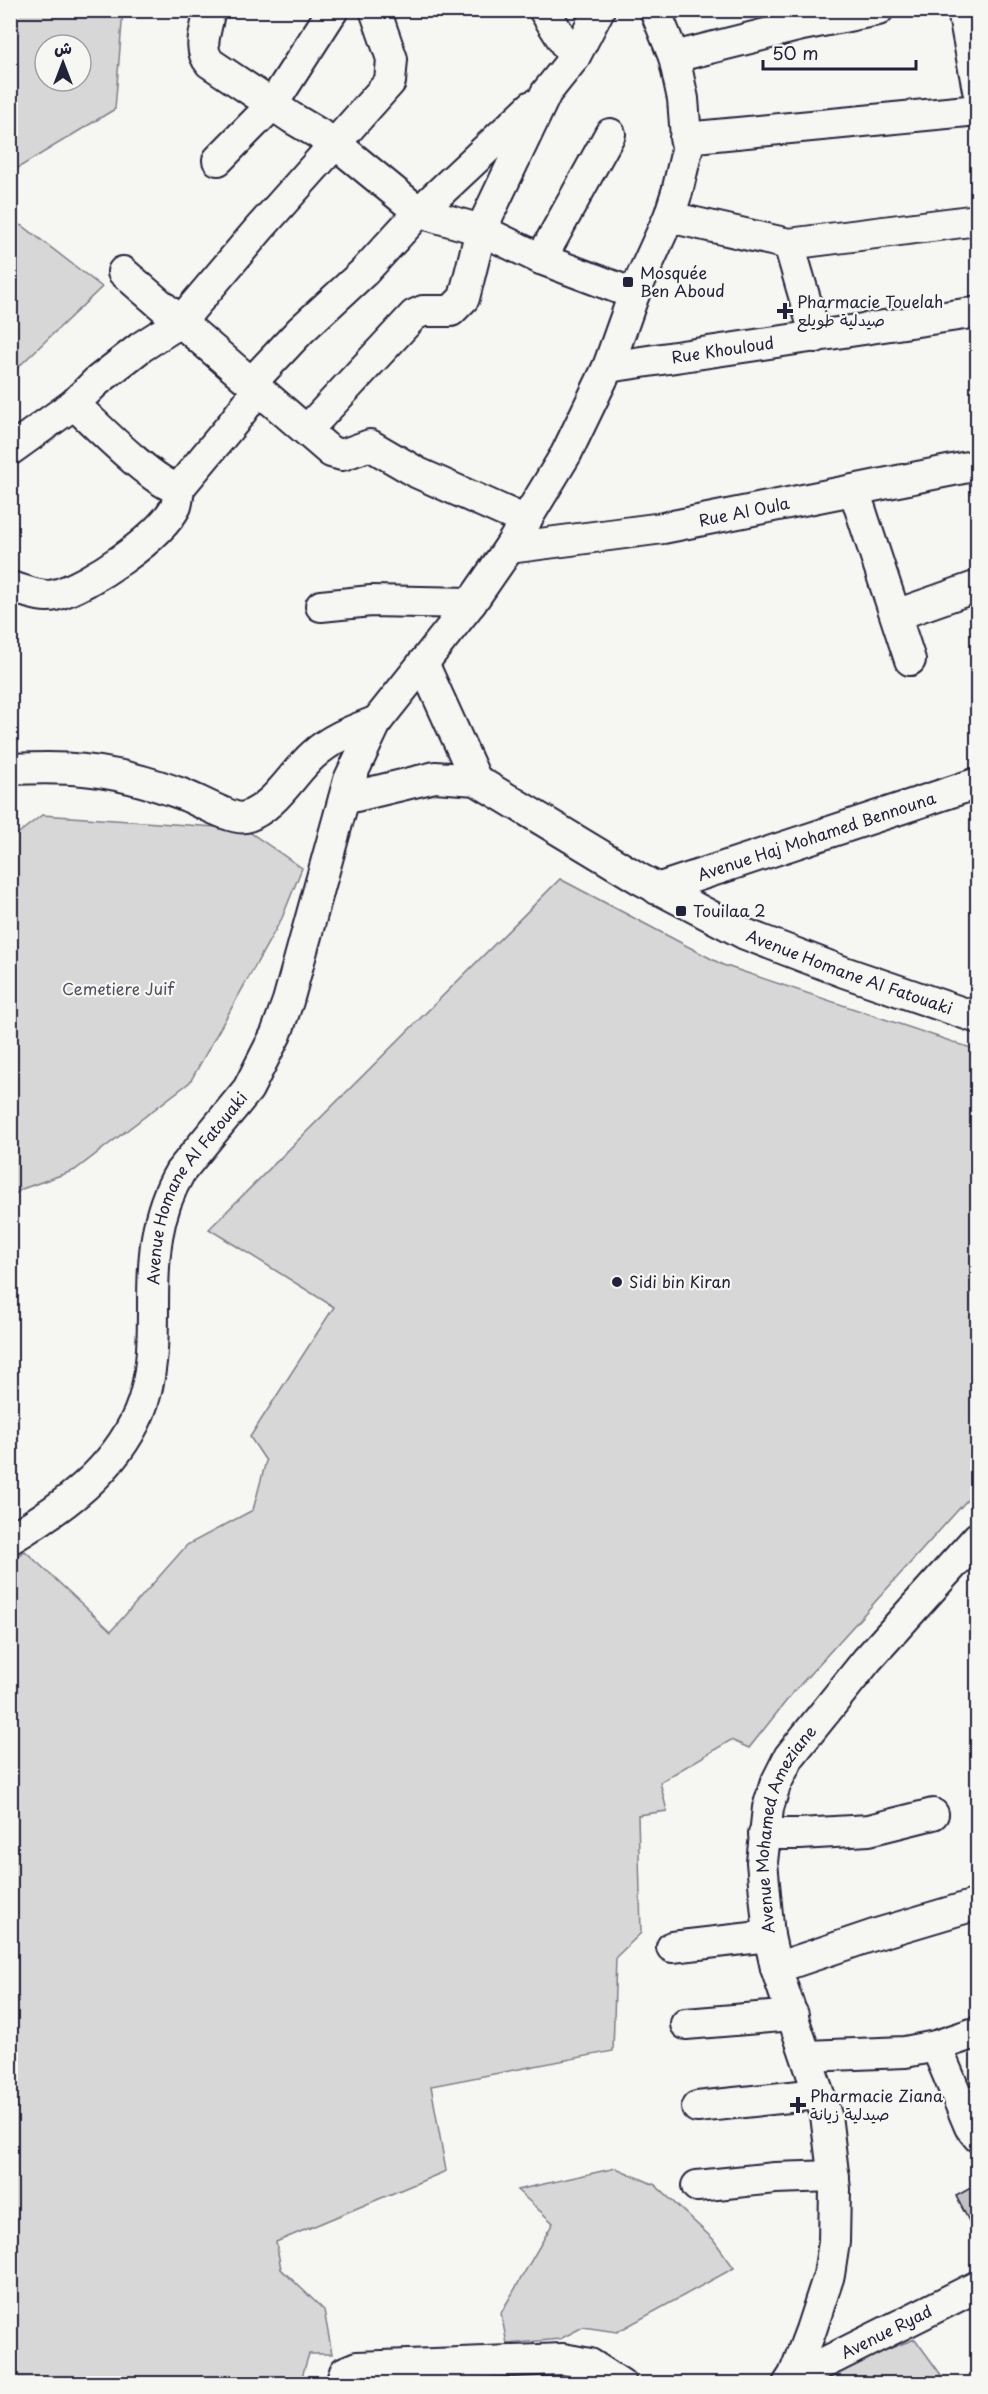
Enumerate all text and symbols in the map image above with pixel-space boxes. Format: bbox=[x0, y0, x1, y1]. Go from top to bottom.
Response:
north arrow bbox=[33, 33, 93, 93]
scale bar bbox=[763, 33, 916, 71]
text: ش bbox=[54, 35, 72, 59]
text: 50 m bbox=[772, 39, 819, 66]
place label: Mosquée Ben Aboud bbox=[640, 260, 725, 302]
marker: Mosquée Ben Aboud bbox=[621, 275, 635, 289]
place label: Pharmacie Touelah صيدلية طويلع bbox=[797, 289, 943, 332]
marker: Pharmacie Touelah صيدلية طويلع bbox=[778, 304, 792, 318]
street label: Rue Khouloud bbox=[670, 329, 775, 368]
street label: Rue Al Oula bbox=[697, 490, 791, 532]
street label: Avenue Haj Mohamed Bennouna bbox=[694, 785, 939, 886]
place label: Touilaa 2 bbox=[693, 898, 766, 922]
marker: Touilaa 2 bbox=[674, 904, 688, 918]
street label: Avenue Homane Al Fatouaki bbox=[743, 923, 956, 1019]
park label: Cemetiere Juif bbox=[62, 976, 176, 1000]
street label: Avenue Homane Al Fatouaki bbox=[140, 1086, 252, 1285]
place label: Sidi bin Kiran bbox=[629, 1269, 731, 1293]
marker: Sidi bin Kiran bbox=[610, 1275, 624, 1289]
street label: Avenue Mohamed Ameziane bbox=[749, 1719, 821, 1934]
place label: Pharmacie Ziana صيدلية زيانة bbox=[810, 2083, 943, 2125]
marker: Pharmacie Ziana صيدلية زيانة bbox=[791, 2098, 805, 2112]
street label: Avenue Ryad bbox=[836, 2298, 936, 2364]

